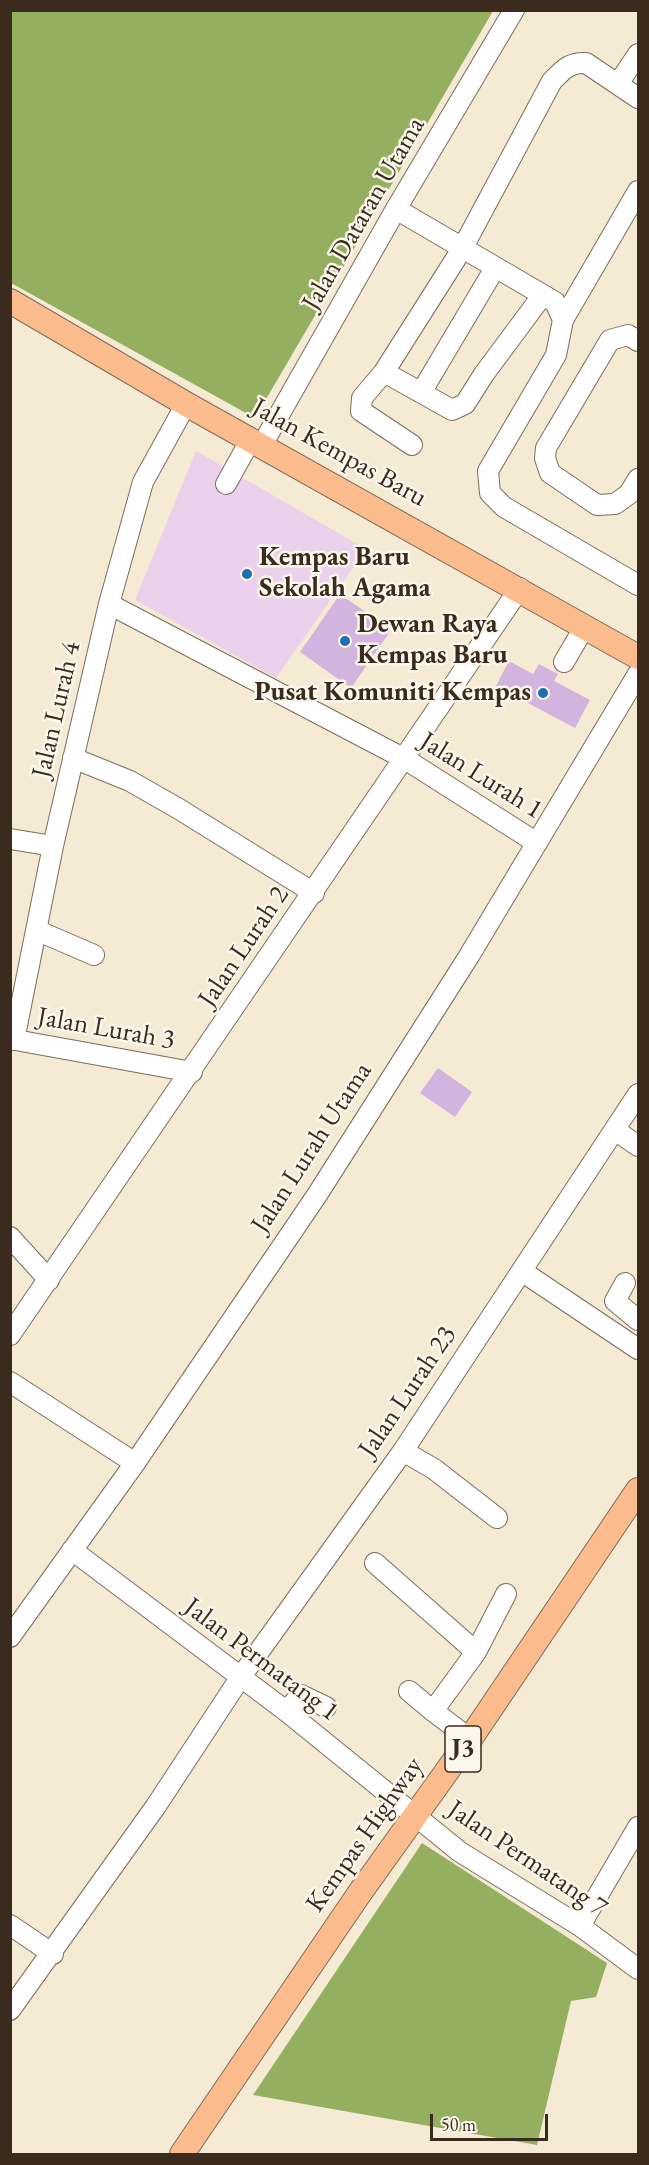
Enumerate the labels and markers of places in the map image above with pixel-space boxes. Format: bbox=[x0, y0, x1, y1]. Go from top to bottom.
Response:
place label: Kempas Baru Sekolah Agama bbox=[259, 542, 431, 605]
marker: Kempas Baru Sekolah Agama bbox=[240, 567, 254, 581]
place label: Dewan Raya Kempas Baru bbox=[357, 609, 508, 672]
marker: Dewan Raya Kempas Baru bbox=[338, 634, 352, 648]
place label: Pusat Komuniti Kempas bbox=[254, 677, 531, 709]
marker: Pusat Komuniti Kempas bbox=[536, 686, 550, 700]

